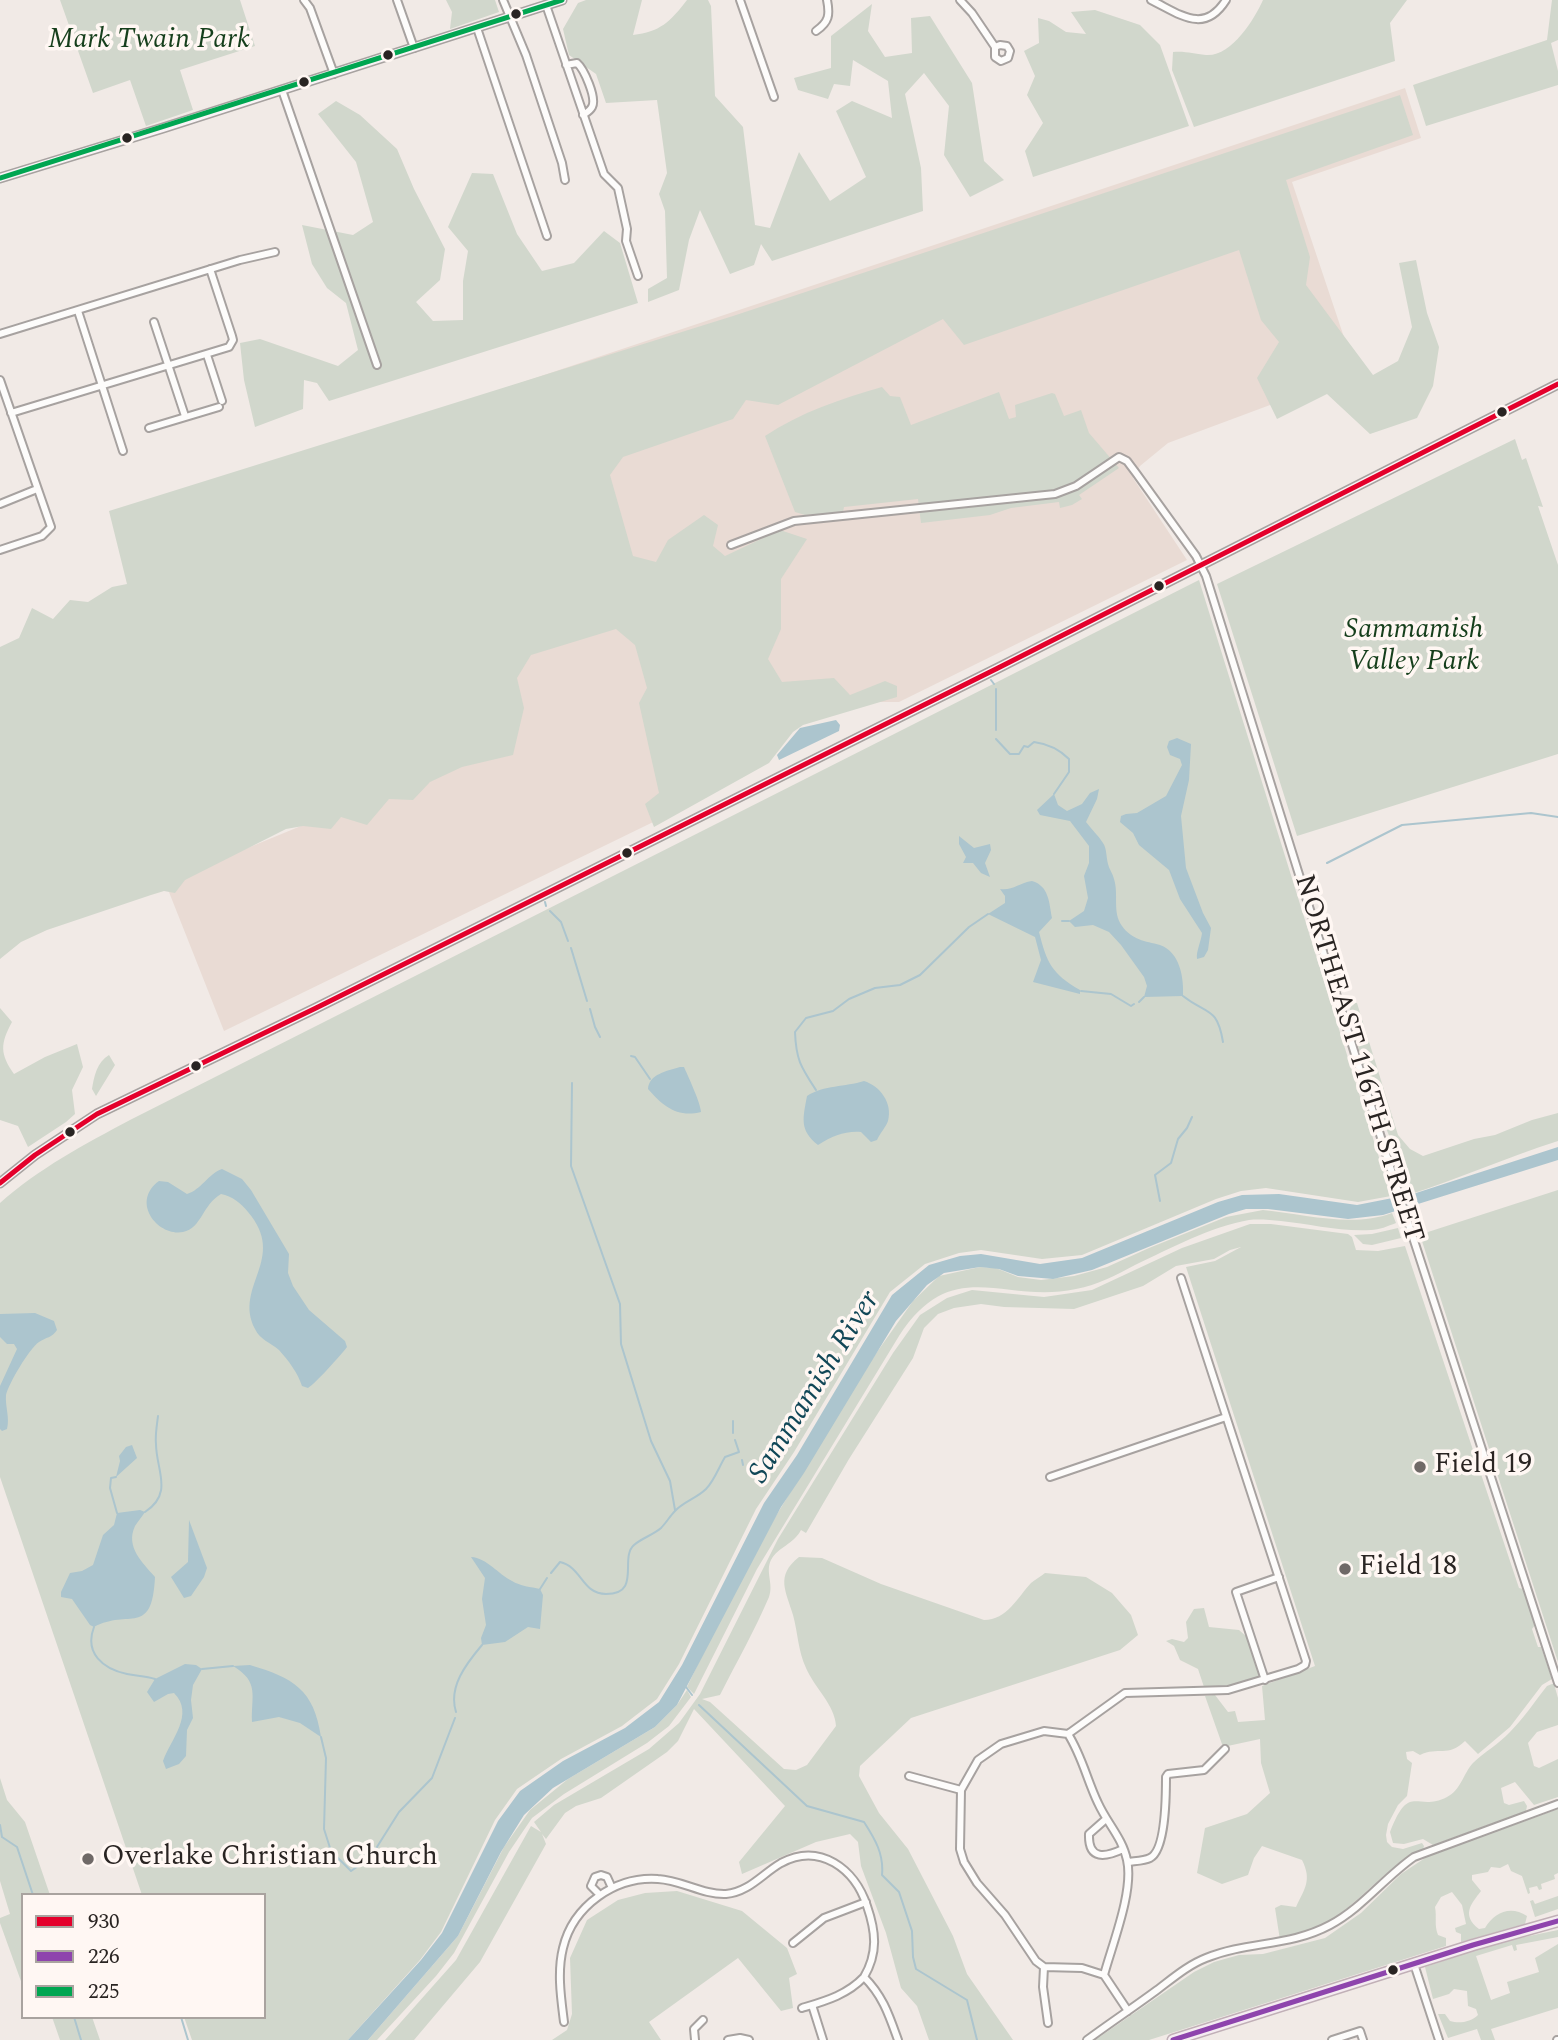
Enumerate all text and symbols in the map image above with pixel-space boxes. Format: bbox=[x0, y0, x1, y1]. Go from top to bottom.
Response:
unlabelled marker bbox=[509, 7, 523, 21]
park label: Mark Twain Park bbox=[48, 25, 250, 59]
unlabelled marker bbox=[381, 48, 395, 62]
unlabelled marker bbox=[297, 75, 311, 89]
unlabelled marker bbox=[120, 131, 134, 145]
unlabelled marker bbox=[1495, 405, 1509, 419]
unlabelled marker bbox=[1152, 579, 1166, 593]
park label: Sammamish Valley Park bbox=[1345, 615, 1483, 681]
unlabelled marker bbox=[620, 846, 634, 860]
street label: NORTHEAST 116TH STREET bbox=[1285, 871, 1429, 1247]
unlabelled marker bbox=[189, 1059, 203, 1073]
unlabelled marker bbox=[63, 1125, 77, 1139]
water label: Sammamish River bbox=[743, 1285, 889, 1491]
place label: Field 19 bbox=[1434, 1450, 1532, 1484]
marker: Field 19 bbox=[1412, 1459, 1428, 1475]
place label: Field 18 bbox=[1359, 1552, 1457, 1586]
marker: Field 18 bbox=[1337, 1561, 1353, 1577]
place label: Overlake Christian Church bbox=[102, 1842, 438, 1876]
marker: Overlake Christian Church bbox=[80, 1851, 96, 1867]
legend bbox=[21, 1893, 266, 2019]
text: 930 bbox=[88, 1906, 120, 1938]
text: 226 bbox=[88, 1941, 120, 1973]
unlabelled marker bbox=[1386, 1963, 1400, 1977]
text: 225 bbox=[88, 1976, 120, 2008]

